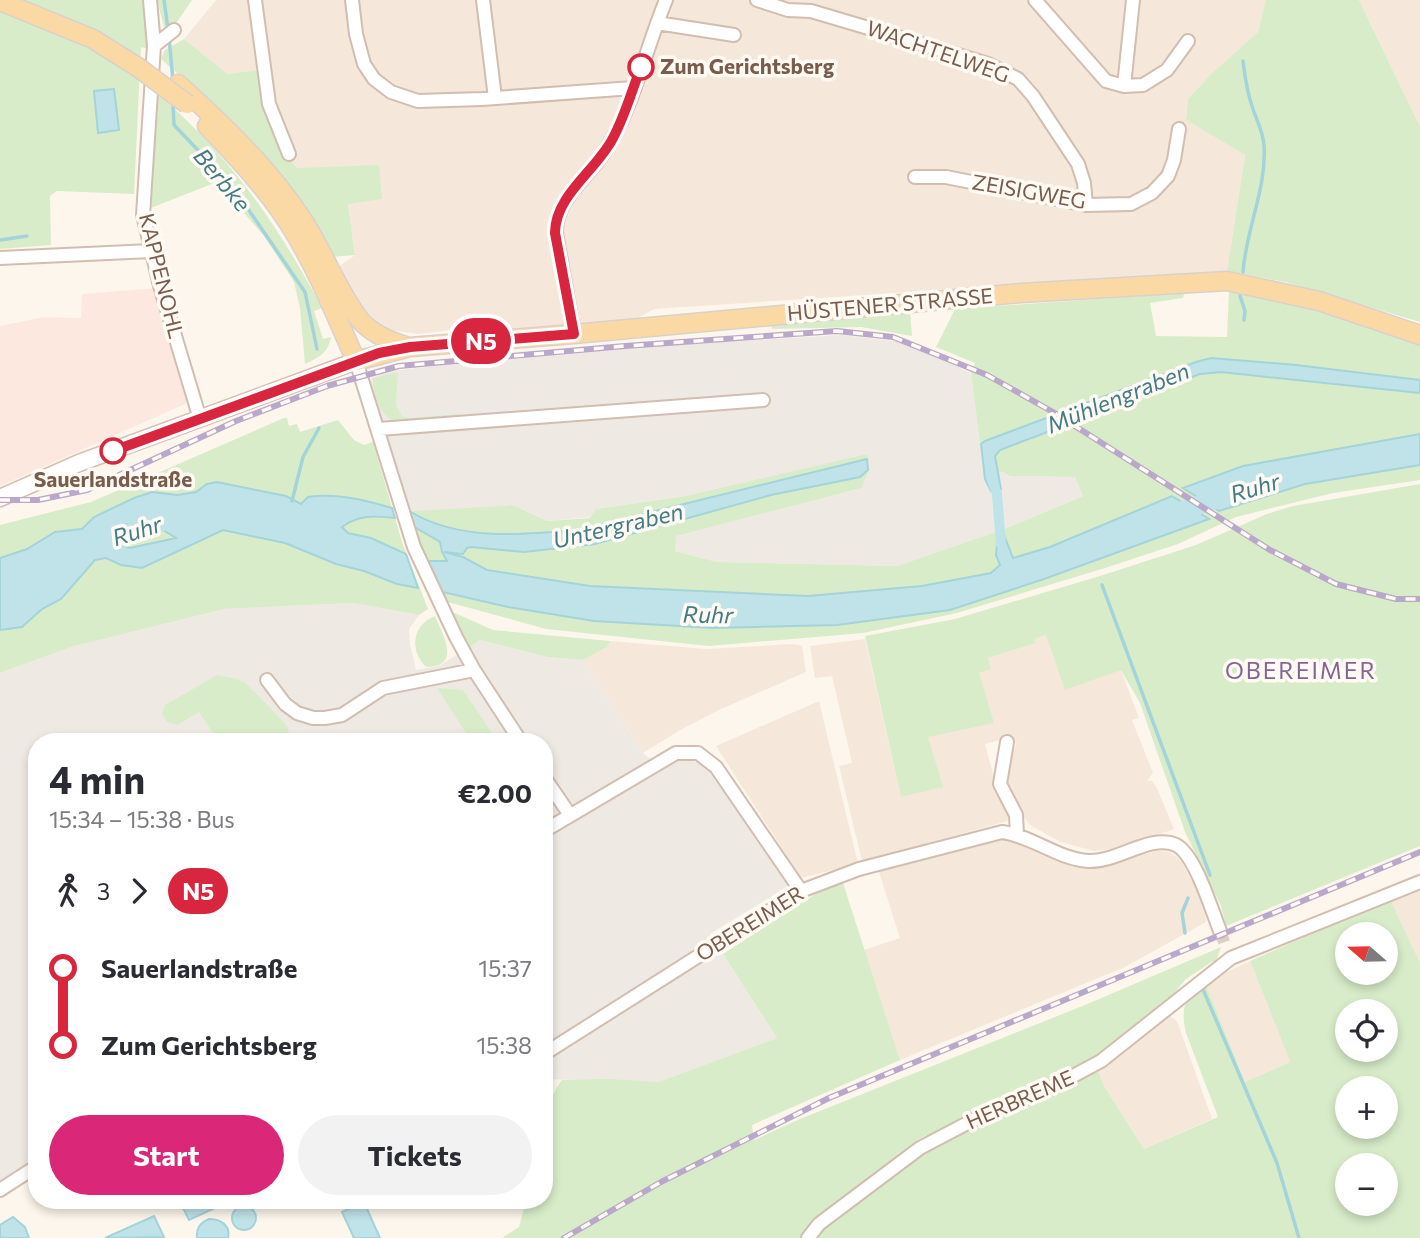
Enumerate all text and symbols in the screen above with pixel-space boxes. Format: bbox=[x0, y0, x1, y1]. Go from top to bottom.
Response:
street label: WACHTELWEG bbox=[864, 14, 1013, 87]
place label: Zum Gerichtsberg bbox=[660, 53, 835, 78]
marker: Zum Gerichtsberg bbox=[628, 54, 654, 80]
water label: Berbke bbox=[188, 142, 257, 217]
street label: ZEISIGWEG bbox=[970, 168, 1088, 213]
street label: KAPPENOHL bbox=[135, 210, 190, 341]
street label: HÜSTENER STRASSE bbox=[786, 282, 994, 325]
line badge: N5 bbox=[449, 318, 512, 364]
text: N5 bbox=[465, 326, 497, 355]
water label: Mühlengraben bbox=[1042, 356, 1193, 438]
marker: Sauerlandstraße bbox=[100, 438, 126, 464]
place label: Sauerlandstraße bbox=[34, 466, 192, 491]
water label: Ruhr bbox=[1226, 466, 1284, 508]
water label: Untergraben bbox=[550, 496, 686, 554]
water label: Ruhr bbox=[108, 509, 166, 551]
water label: Ruhr bbox=[683, 600, 734, 628]
district label: OBEREIMER bbox=[1225, 656, 1377, 684]
text: 4 min bbox=[49, 755, 145, 802]
text: €2.00 bbox=[458, 777, 532, 808]
text: 15:34 – 15:38 · Bus bbox=[49, 805, 235, 833]
icon: walk bbox=[49, 872, 87, 910]
icon: forward bbox=[120, 872, 158, 910]
text: N5 bbox=[182, 876, 214, 905]
text: 3 bbox=[97, 877, 110, 905]
street label: OBEREIMER bbox=[691, 880, 808, 966]
north arrow bbox=[1335, 922, 1398, 985]
map controls bbox=[1335, 922, 1398, 1216]
text: Sauerlandstraße bbox=[101, 952, 297, 983]
text: 15:37 bbox=[478, 954, 532, 982]
button: locate bbox=[1335, 999, 1398, 1062]
text: Zum Gerichtsberg bbox=[101, 1029, 317, 1060]
text: 15:38 bbox=[476, 1031, 532, 1059]
street label: HERBREME bbox=[962, 1064, 1077, 1133]
button: + bbox=[1335, 1076, 1398, 1139]
button: Start bbox=[49, 1115, 284, 1195]
button: Tickets bbox=[298, 1115, 532, 1195]
button: − bbox=[1335, 1153, 1398, 1216]

